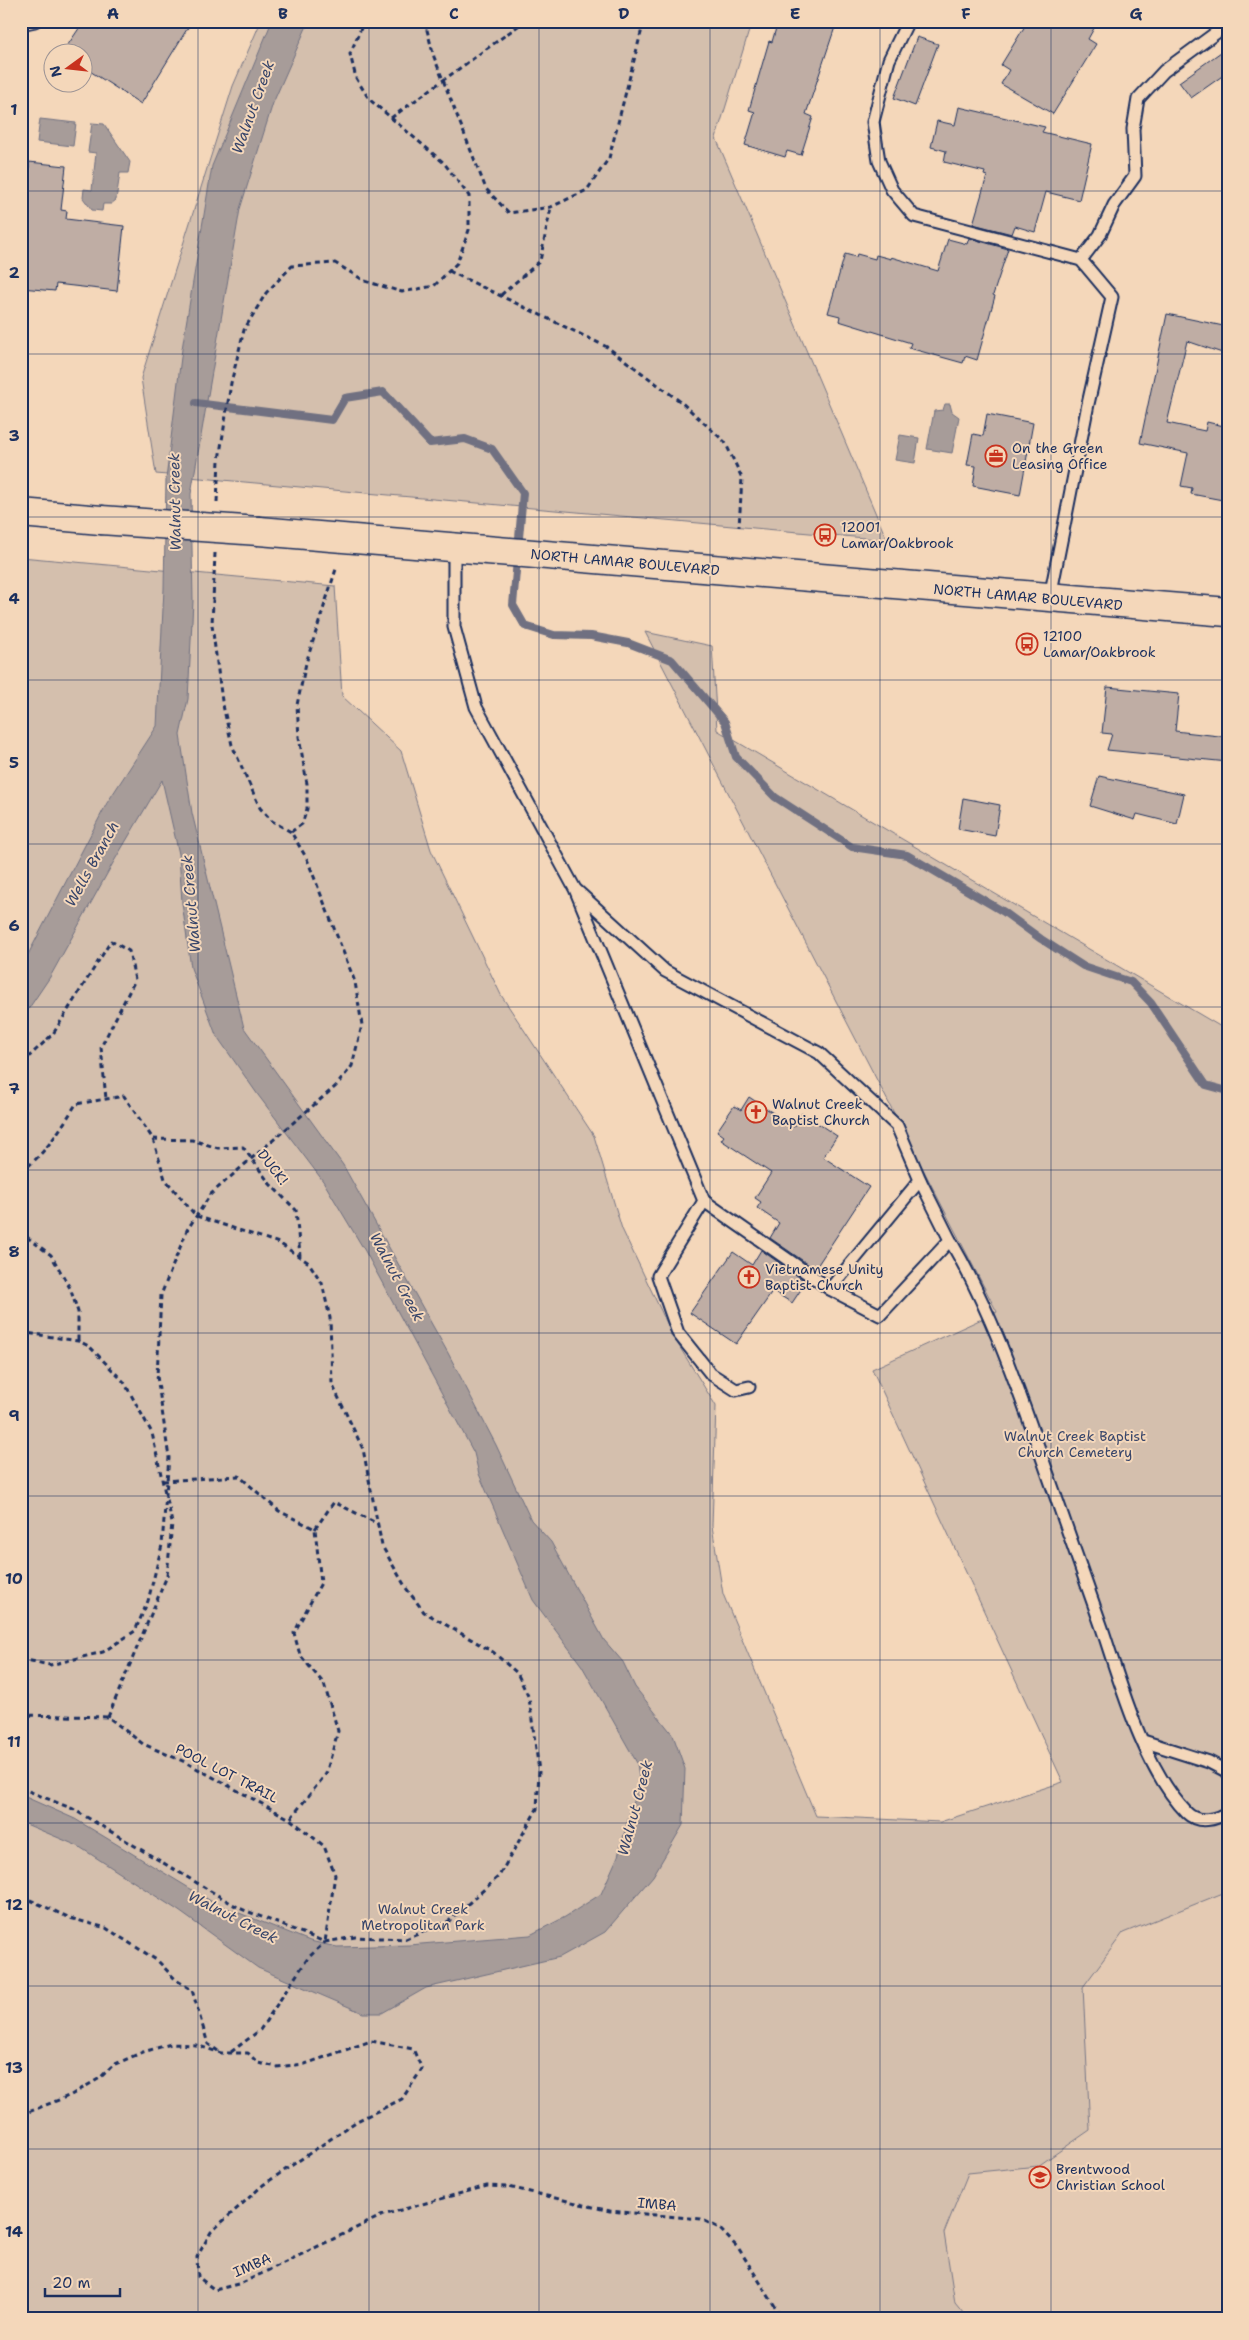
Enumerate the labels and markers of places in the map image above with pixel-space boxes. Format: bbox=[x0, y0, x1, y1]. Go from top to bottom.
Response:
place label: On the Green Leasing Office bbox=[1012, 439, 1108, 473]
office icon: On the Green Leasing Office bbox=[984, 444, 1008, 468]
place label: 12001 Lamar/Oakbrook bbox=[841, 518, 954, 552]
bus stop icon: 12001 Lamar/Oakbrook bbox=[813, 523, 837, 547]
place label: 12100 Lamar/Oakbrook bbox=[1043, 627, 1156, 661]
bus stop icon: 12100 Lamar/Oakbrook bbox=[1015, 632, 1039, 656]
place label: Walnut Creek Baptist Church bbox=[772, 1095, 870, 1129]
church icon: Walnut Creek Baptist Church bbox=[744, 1100, 768, 1124]
place label: Vietnamese Unity Baptist Church bbox=[765, 1260, 884, 1294]
church icon: Vietnamese Unity Baptist Church bbox=[737, 1265, 761, 1289]
place label: Brentwood Christian School bbox=[1056, 2160, 1166, 2194]
school or university icon: Brentwood Christian School bbox=[1028, 2165, 1052, 2189]

